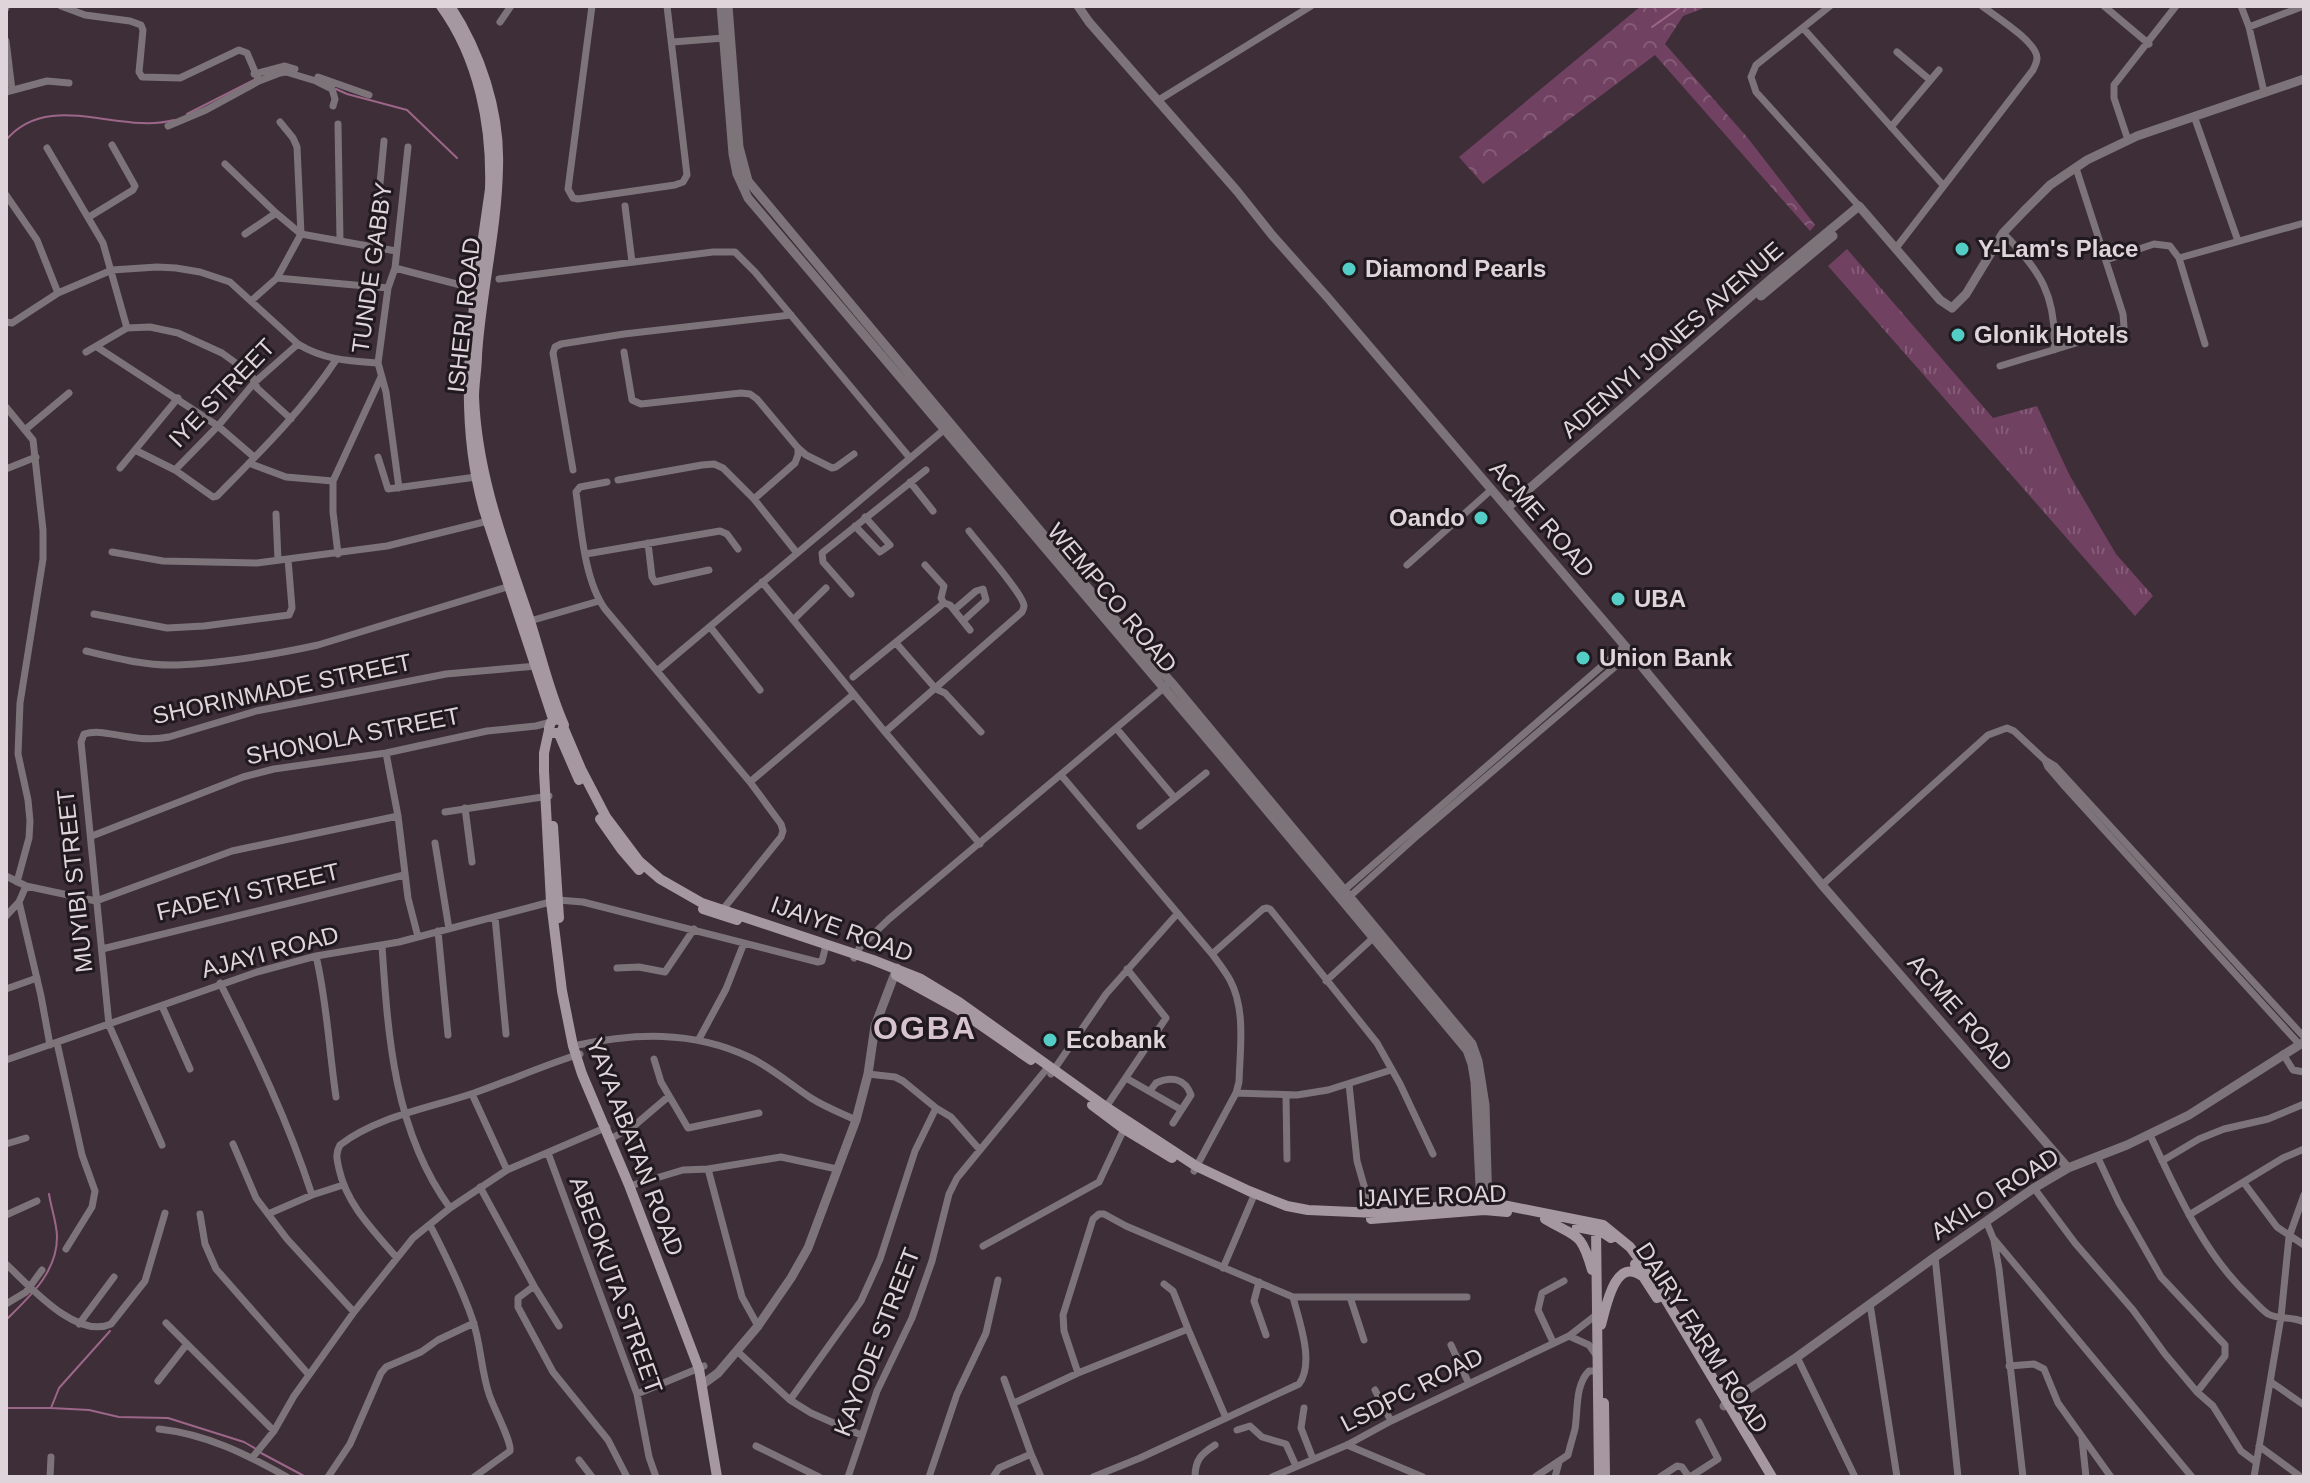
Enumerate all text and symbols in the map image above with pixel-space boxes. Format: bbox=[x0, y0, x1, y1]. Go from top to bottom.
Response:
street label: TUNDE GABBY bbox=[346, 181, 397, 355]
place label: Y-Lam's Place bbox=[1978, 235, 2138, 262]
street label: ISHERI ROAD bbox=[442, 236, 485, 394]
street label: ADENIYI JONES AVENUE bbox=[1555, 236, 1788, 443]
marker: Y-Lam's Place bbox=[1953, 240, 1971, 258]
place label: Diamond Pearls bbox=[1365, 255, 1546, 282]
marker: Diamond Pearls bbox=[1340, 260, 1358, 278]
place label: Glonik Hotels bbox=[1974, 321, 2129, 348]
marker: Glonik Hotels bbox=[1949, 326, 1967, 344]
street label: IYE STREET bbox=[163, 333, 280, 452]
street label: ACME ROAD bbox=[1485, 455, 1600, 582]
place label: Oando bbox=[1389, 504, 1465, 531]
marker: Oando bbox=[1472, 509, 1490, 527]
street label: WEMPCO ROAD bbox=[1042, 518, 1183, 678]
place label: UBA bbox=[1634, 585, 1686, 612]
marker: UBA bbox=[1609, 590, 1627, 608]
place label: Union Bank bbox=[1599, 644, 1733, 671]
street label: SHORINMADE STREET bbox=[150, 648, 414, 729]
marker: Union Bank bbox=[1574, 649, 1592, 667]
street label: SHONOLA STREET bbox=[244, 701, 463, 770]
street label: MUYIBI STREET bbox=[51, 788, 98, 974]
street label: FADEYI STREET bbox=[154, 857, 342, 926]
street label: IJAIYE ROAD bbox=[767, 890, 917, 967]
street label: AJAYI ROAD bbox=[198, 920, 341, 983]
street label: ACME ROAD bbox=[1903, 949, 2018, 1076]
district label: OGBA bbox=[873, 1010, 977, 1046]
place label: Ecobank bbox=[1066, 1026, 1167, 1053]
marker: Ecobank bbox=[1041, 1031, 1059, 1049]
street label: YAYA ABATAN ROAD bbox=[581, 1034, 689, 1260]
street label: AKILO ROAD bbox=[1926, 1142, 2064, 1245]
street label: ABEOKUTA STREET bbox=[565, 1173, 668, 1397]
street label: IJAIYE ROAD bbox=[1357, 1179, 1507, 1212]
street label: DAIRY FARM ROAD bbox=[1631, 1237, 1774, 1438]
street label: KAYODE STREET bbox=[828, 1243, 925, 1440]
street label: LSDPC ROAD bbox=[1336, 1342, 1487, 1437]

